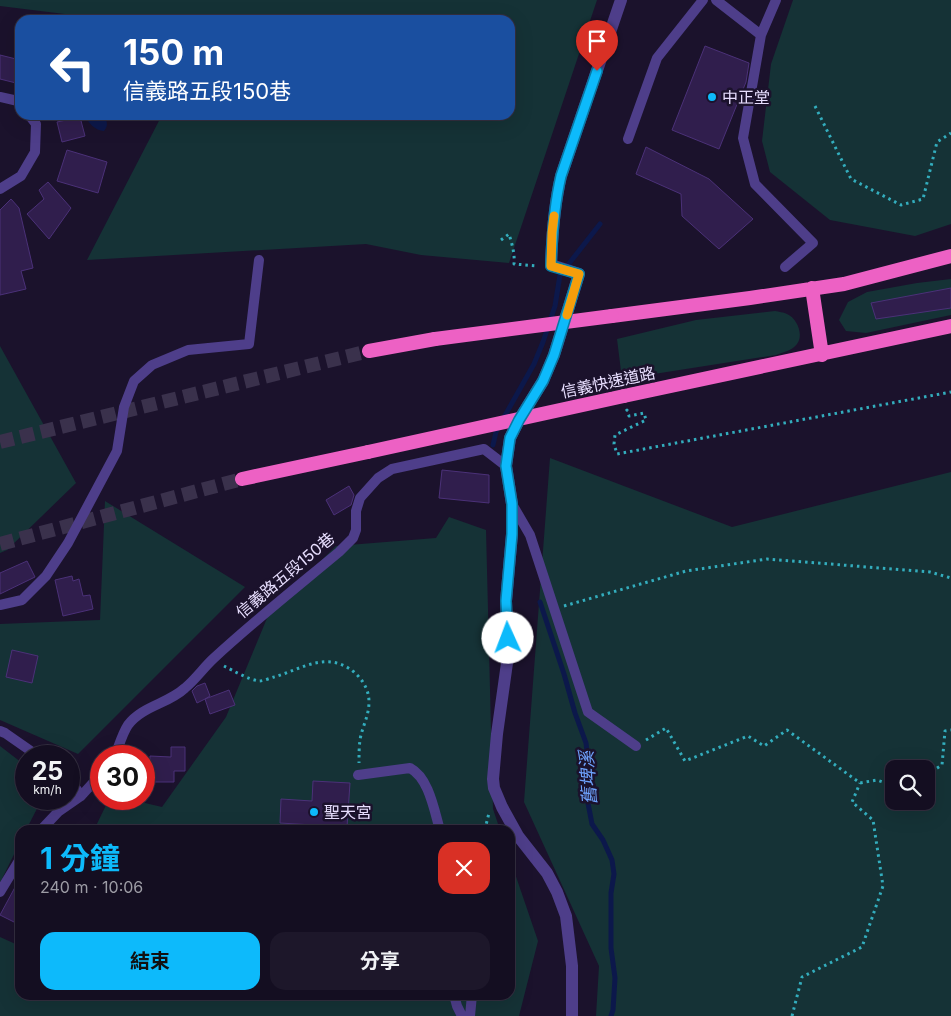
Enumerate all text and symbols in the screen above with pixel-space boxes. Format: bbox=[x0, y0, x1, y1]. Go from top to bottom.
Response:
pin bbox=[576, 20, 618, 71]
icon: arrive bbox=[583, 27, 611, 55]
text: 150 m bbox=[123, 31, 224, 73]
icon: left bbox=[40, 35, 105, 100]
text: 信義路五段150巷 bbox=[123, 78, 291, 104]
place label: 中正堂 bbox=[722, 87, 770, 107]
marker: 中正堂 bbox=[706, 91, 718, 103]
street label: 信義快速道路 bbox=[559, 362, 657, 402]
street label: 信義路五段150巷 bbox=[232, 528, 338, 622]
position arrow bbox=[481, 611, 533, 663]
speed limit sign: 30 bbox=[90, 745, 155, 810]
water label: 舊埤溪 bbox=[575, 747, 600, 806]
text: 25 bbox=[32, 756, 63, 786]
map controls bbox=[885, 760, 935, 810]
button: search bbox=[885, 760, 935, 810]
text: km/h bbox=[33, 782, 62, 797]
place label: 聖天宮 bbox=[324, 802, 372, 822]
marker: 聖天宮 bbox=[308, 806, 320, 818]
text: 1 分鐘 bbox=[40, 840, 120, 876]
button: close bbox=[438, 842, 490, 894]
text: 240 m · 10:06 bbox=[40, 877, 143, 897]
button: 結束 bbox=[40, 932, 260, 990]
button: 分享 bbox=[270, 932, 490, 990]

